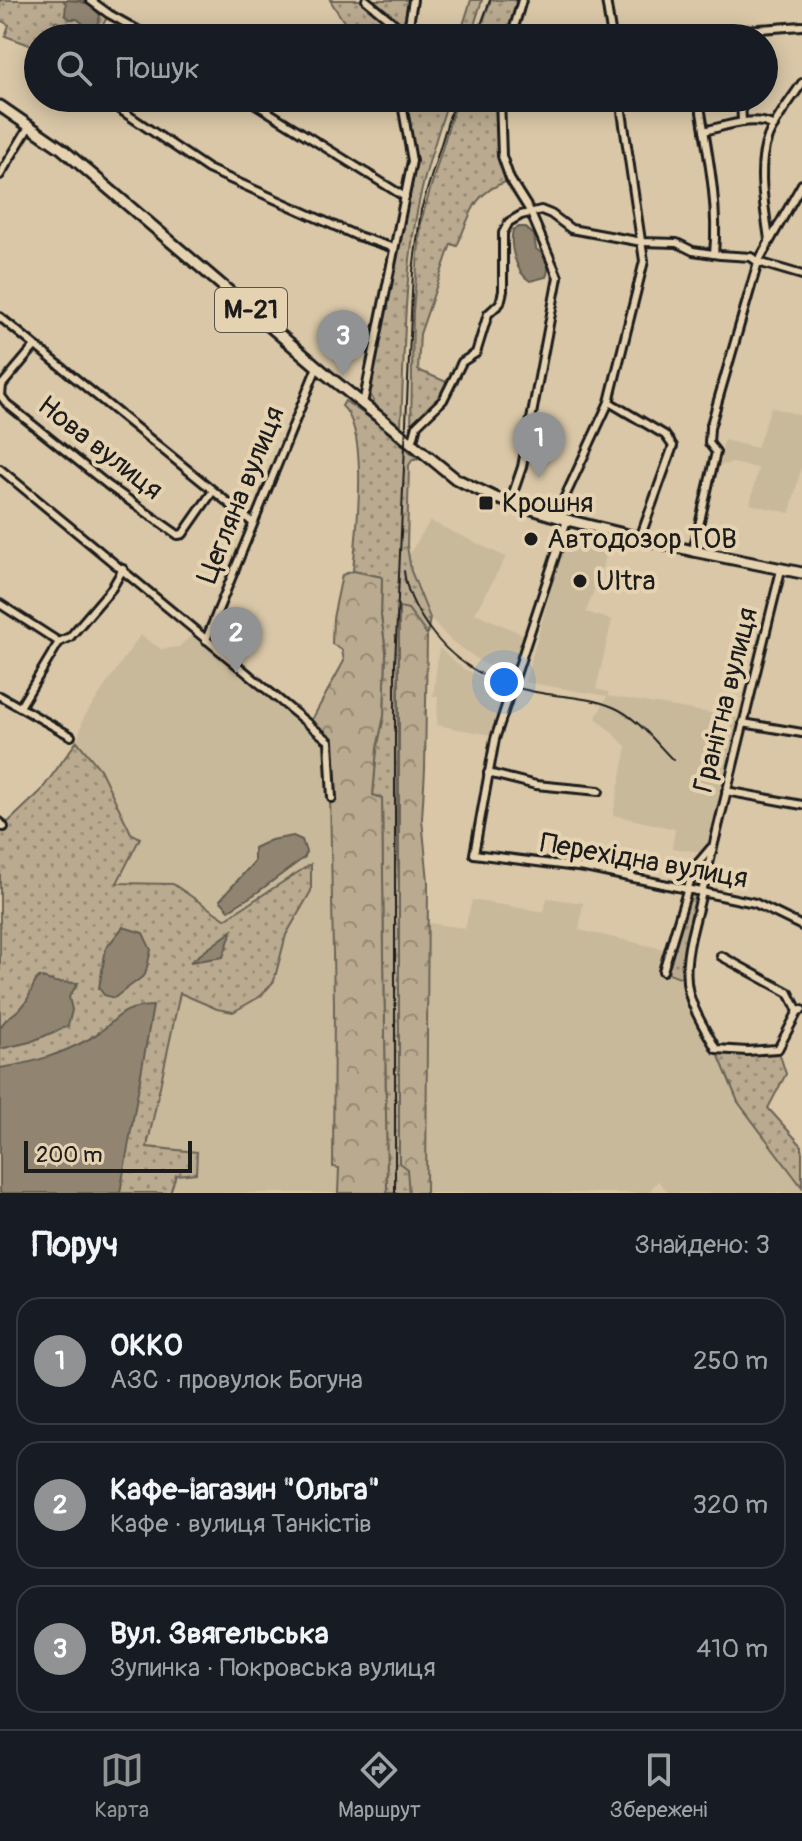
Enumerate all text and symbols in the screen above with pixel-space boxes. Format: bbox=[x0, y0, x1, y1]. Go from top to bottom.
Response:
search box bbox=[24, 24, 778, 112]
icon: search bbox=[52, 46, 96, 90]
text: Пошук bbox=[116, 50, 200, 87]
road number: М-21 bbox=[215, 288, 287, 332]
pin: 3 bbox=[317, 310, 369, 376]
street label: Нова вулиця bbox=[30, 388, 170, 508]
street label: Цегляна вулиця bbox=[190, 401, 292, 589]
pin: 1 bbox=[513, 412, 565, 478]
place label: Крошня bbox=[502, 486, 593, 521]
marker: Крошня bbox=[477, 494, 495, 512]
place label: Автодозор ТОВ bbox=[547, 522, 737, 557]
marker: Автодозор ТОВ bbox=[522, 530, 540, 548]
place label: Ultra bbox=[596, 564, 656, 599]
marker: Ultra bbox=[571, 572, 589, 590]
street label: Гранітна вулиця bbox=[686, 604, 766, 796]
pin: 2 bbox=[210, 607, 262, 673]
your location bbox=[484, 662, 524, 702]
street label: Перехідна вулиця bbox=[537, 826, 751, 896]
scale bar bbox=[24, 1137, 192, 1173]
text: 200 m bbox=[36, 1141, 103, 1169]
text: Поруч bbox=[32, 1224, 118, 1267]
text: Знайдено: 3 bbox=[634, 1229, 770, 1261]
text: ОККО bbox=[110, 1327, 183, 1364]
text: 1 bbox=[55, 1345, 65, 1377]
text: 250 m bbox=[693, 1345, 768, 1377]
text: АЗС · провулок Богуна bbox=[110, 1364, 363, 1396]
text: Кафе-іагазин "Ольга" bbox=[110, 1471, 380, 1508]
text: 2 bbox=[53, 1489, 67, 1521]
text: 320 m bbox=[692, 1489, 768, 1521]
text: Кафе · вулиця Танкістів bbox=[110, 1508, 372, 1540]
text: Вул. Звягельська bbox=[110, 1615, 329, 1652]
text: 3 bbox=[53, 1633, 67, 1665]
text: 410 m bbox=[696, 1633, 768, 1665]
text: Зупинка · Покровська вулиця bbox=[110, 1652, 436, 1684]
tab: Карта bbox=[94, 1748, 149, 1824]
tab: Маршрут bbox=[338, 1748, 421, 1824]
tab: Збережені bbox=[610, 1748, 707, 1824]

